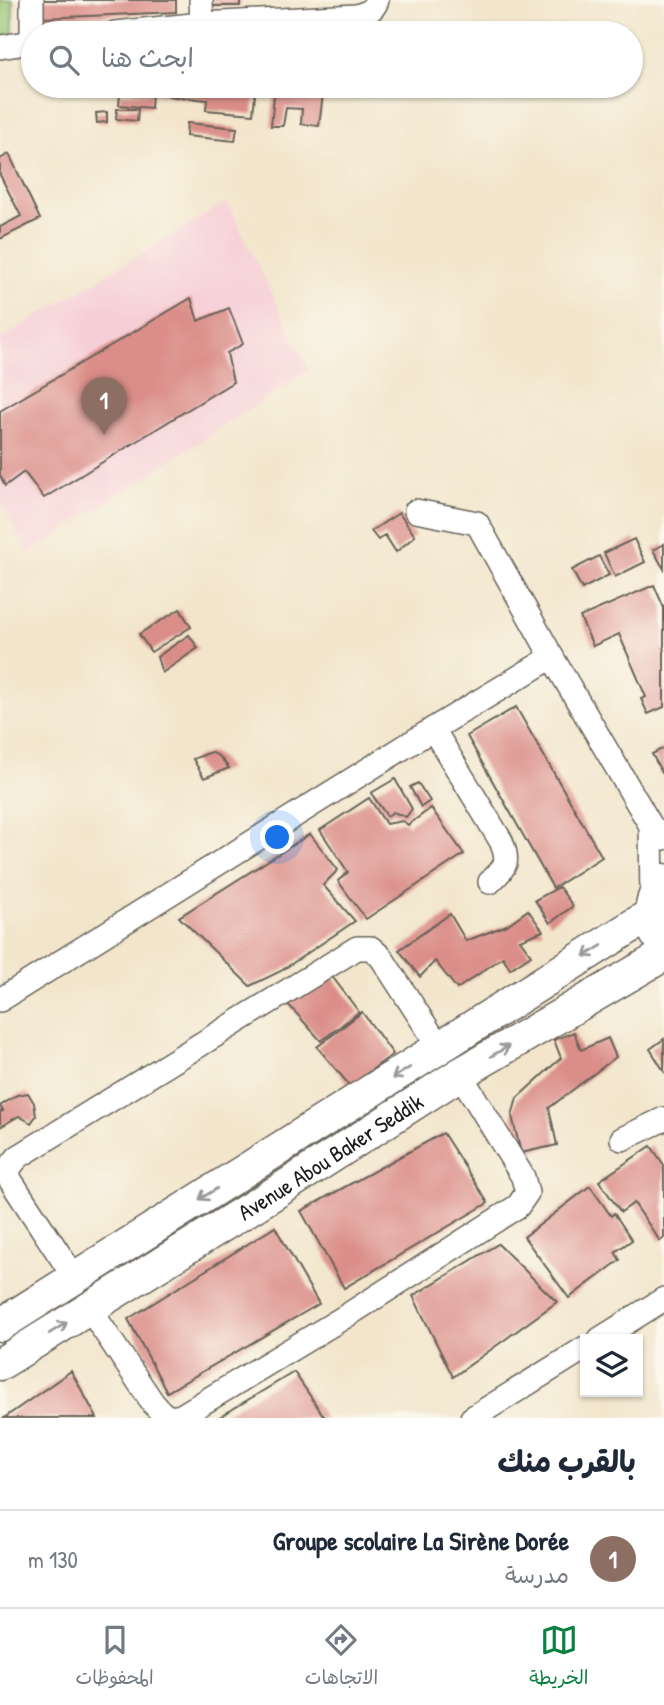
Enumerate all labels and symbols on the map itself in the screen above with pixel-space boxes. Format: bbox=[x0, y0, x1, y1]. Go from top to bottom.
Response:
pin: 1 bbox=[81, 377, 127, 435]
your location bbox=[260, 820, 294, 854]
one-way arrow bbox=[584, 945, 604, 959]
one-way arrow bbox=[489, 1044, 509, 1058]
one-way arrow bbox=[392, 1065, 411, 1080]
street label: Avenue Abou Baker Seddik bbox=[232, 1086, 429, 1227]
one-way arrow bbox=[199, 1187, 219, 1201]
one-way arrow bbox=[47, 1320, 67, 1334]

